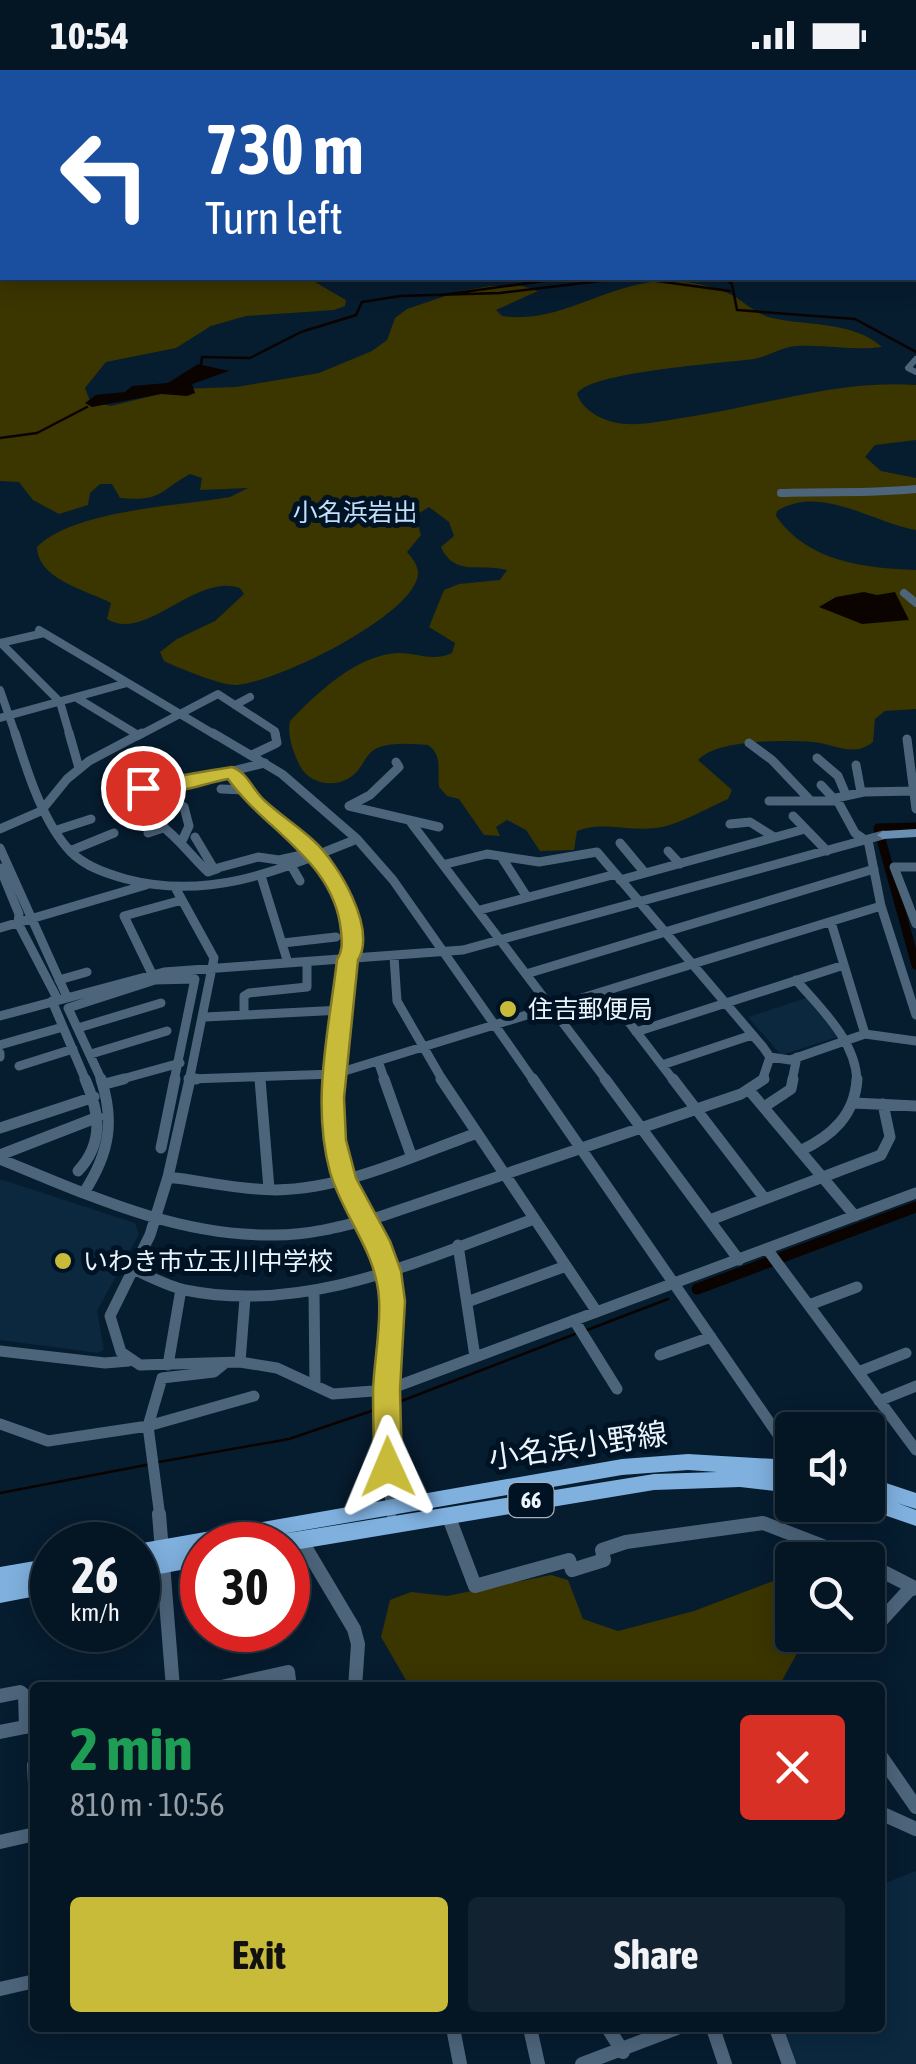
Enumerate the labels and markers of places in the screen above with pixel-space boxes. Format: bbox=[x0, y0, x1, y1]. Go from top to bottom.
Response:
pin bbox=[101, 746, 186, 831]
place label: 住吉郵便局 bbox=[528, 995, 653, 1023]
marker: 住吉郵便局 bbox=[497, 998, 519, 1020]
place label: いわき市立玉川中学校 bbox=[83, 1247, 333, 1275]
marker: いわき市立玉川中学校 bbox=[52, 1250, 74, 1272]

